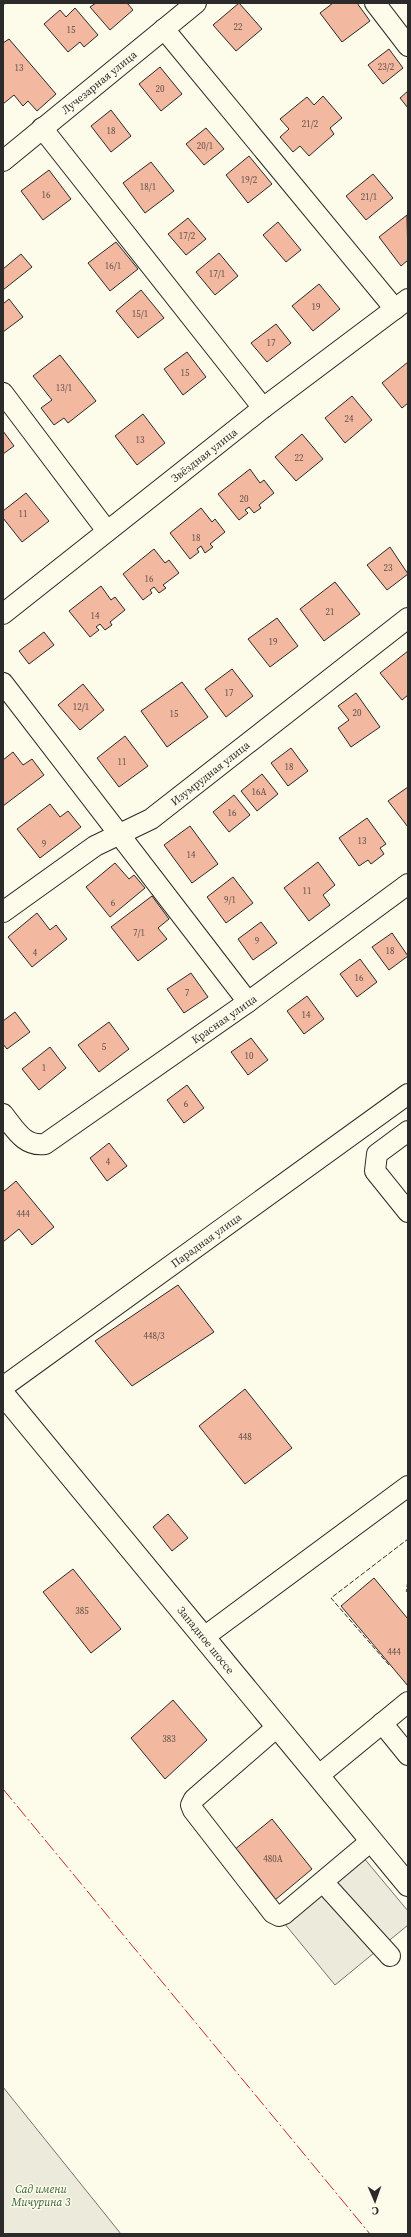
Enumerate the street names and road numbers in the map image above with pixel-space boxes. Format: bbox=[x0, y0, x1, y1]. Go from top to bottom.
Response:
street label: Лучезарная улица bbox=[58, 47, 141, 118]
street label: Звёздная улица bbox=[168, 425, 241, 486]
street label: Изумрудная улица bbox=[168, 738, 253, 809]
street label: Красная улица bbox=[189, 991, 260, 1047]
street label: Парадная улица bbox=[168, 1209, 245, 1271]
street label: Западное шоссе bbox=[174, 1603, 238, 1678]

